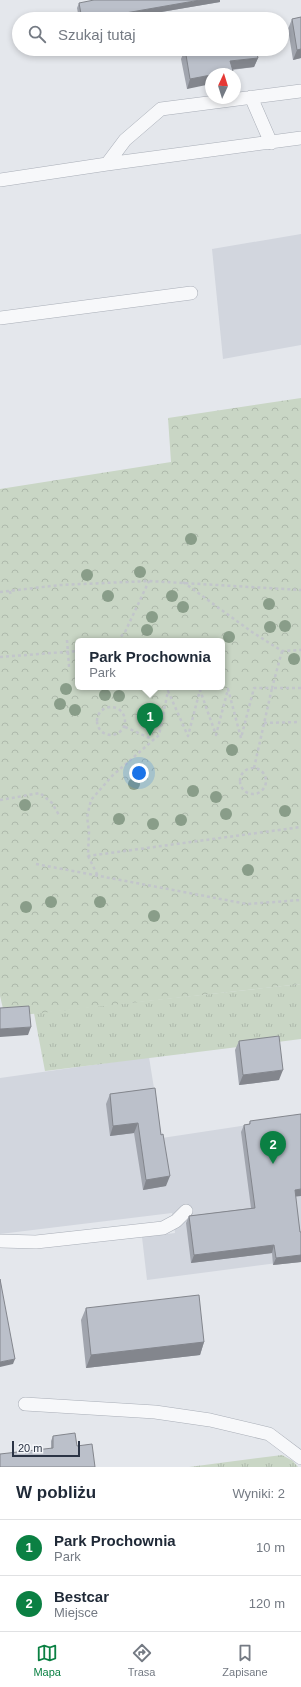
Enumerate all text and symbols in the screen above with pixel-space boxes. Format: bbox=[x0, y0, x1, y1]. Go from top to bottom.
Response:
search box bbox=[12, 12, 289, 56]
icon: search bbox=[26, 23, 48, 45]
text: Szukaj tutaj bbox=[58, 26, 136, 43]
north arrow bbox=[205, 68, 241, 104]
popup bbox=[75, 638, 225, 690]
text: Park Prochownia bbox=[89, 648, 211, 665]
text: Park bbox=[89, 665, 116, 680]
pin: 1 bbox=[137, 703, 163, 736]
your location bbox=[129, 763, 149, 783]
pin: 2 bbox=[260, 1131, 286, 1164]
scale bar bbox=[12, 1439, 80, 1458]
text: 20 m bbox=[18, 1442, 42, 1454]
text: W pobliżu bbox=[16, 1483, 96, 1502]
text: Wyniki: 2 bbox=[232, 1486, 285, 1501]
text: Park Prochownia bbox=[54, 1532, 176, 1549]
text: 1 bbox=[25, 1540, 33, 1555]
text: 10 m bbox=[256, 1540, 285, 1555]
text: Park bbox=[54, 1549, 81, 1564]
text: Bestcar bbox=[54, 1588, 109, 1605]
text: 2 bbox=[25, 1596, 33, 1611]
text: 120 m bbox=[249, 1596, 285, 1611]
text: Miejsce bbox=[54, 1605, 98, 1620]
tab: Mapa bbox=[33, 1642, 61, 1678]
tab: Trasa bbox=[128, 1642, 155, 1678]
tab: Zapisane bbox=[222, 1642, 268, 1678]

